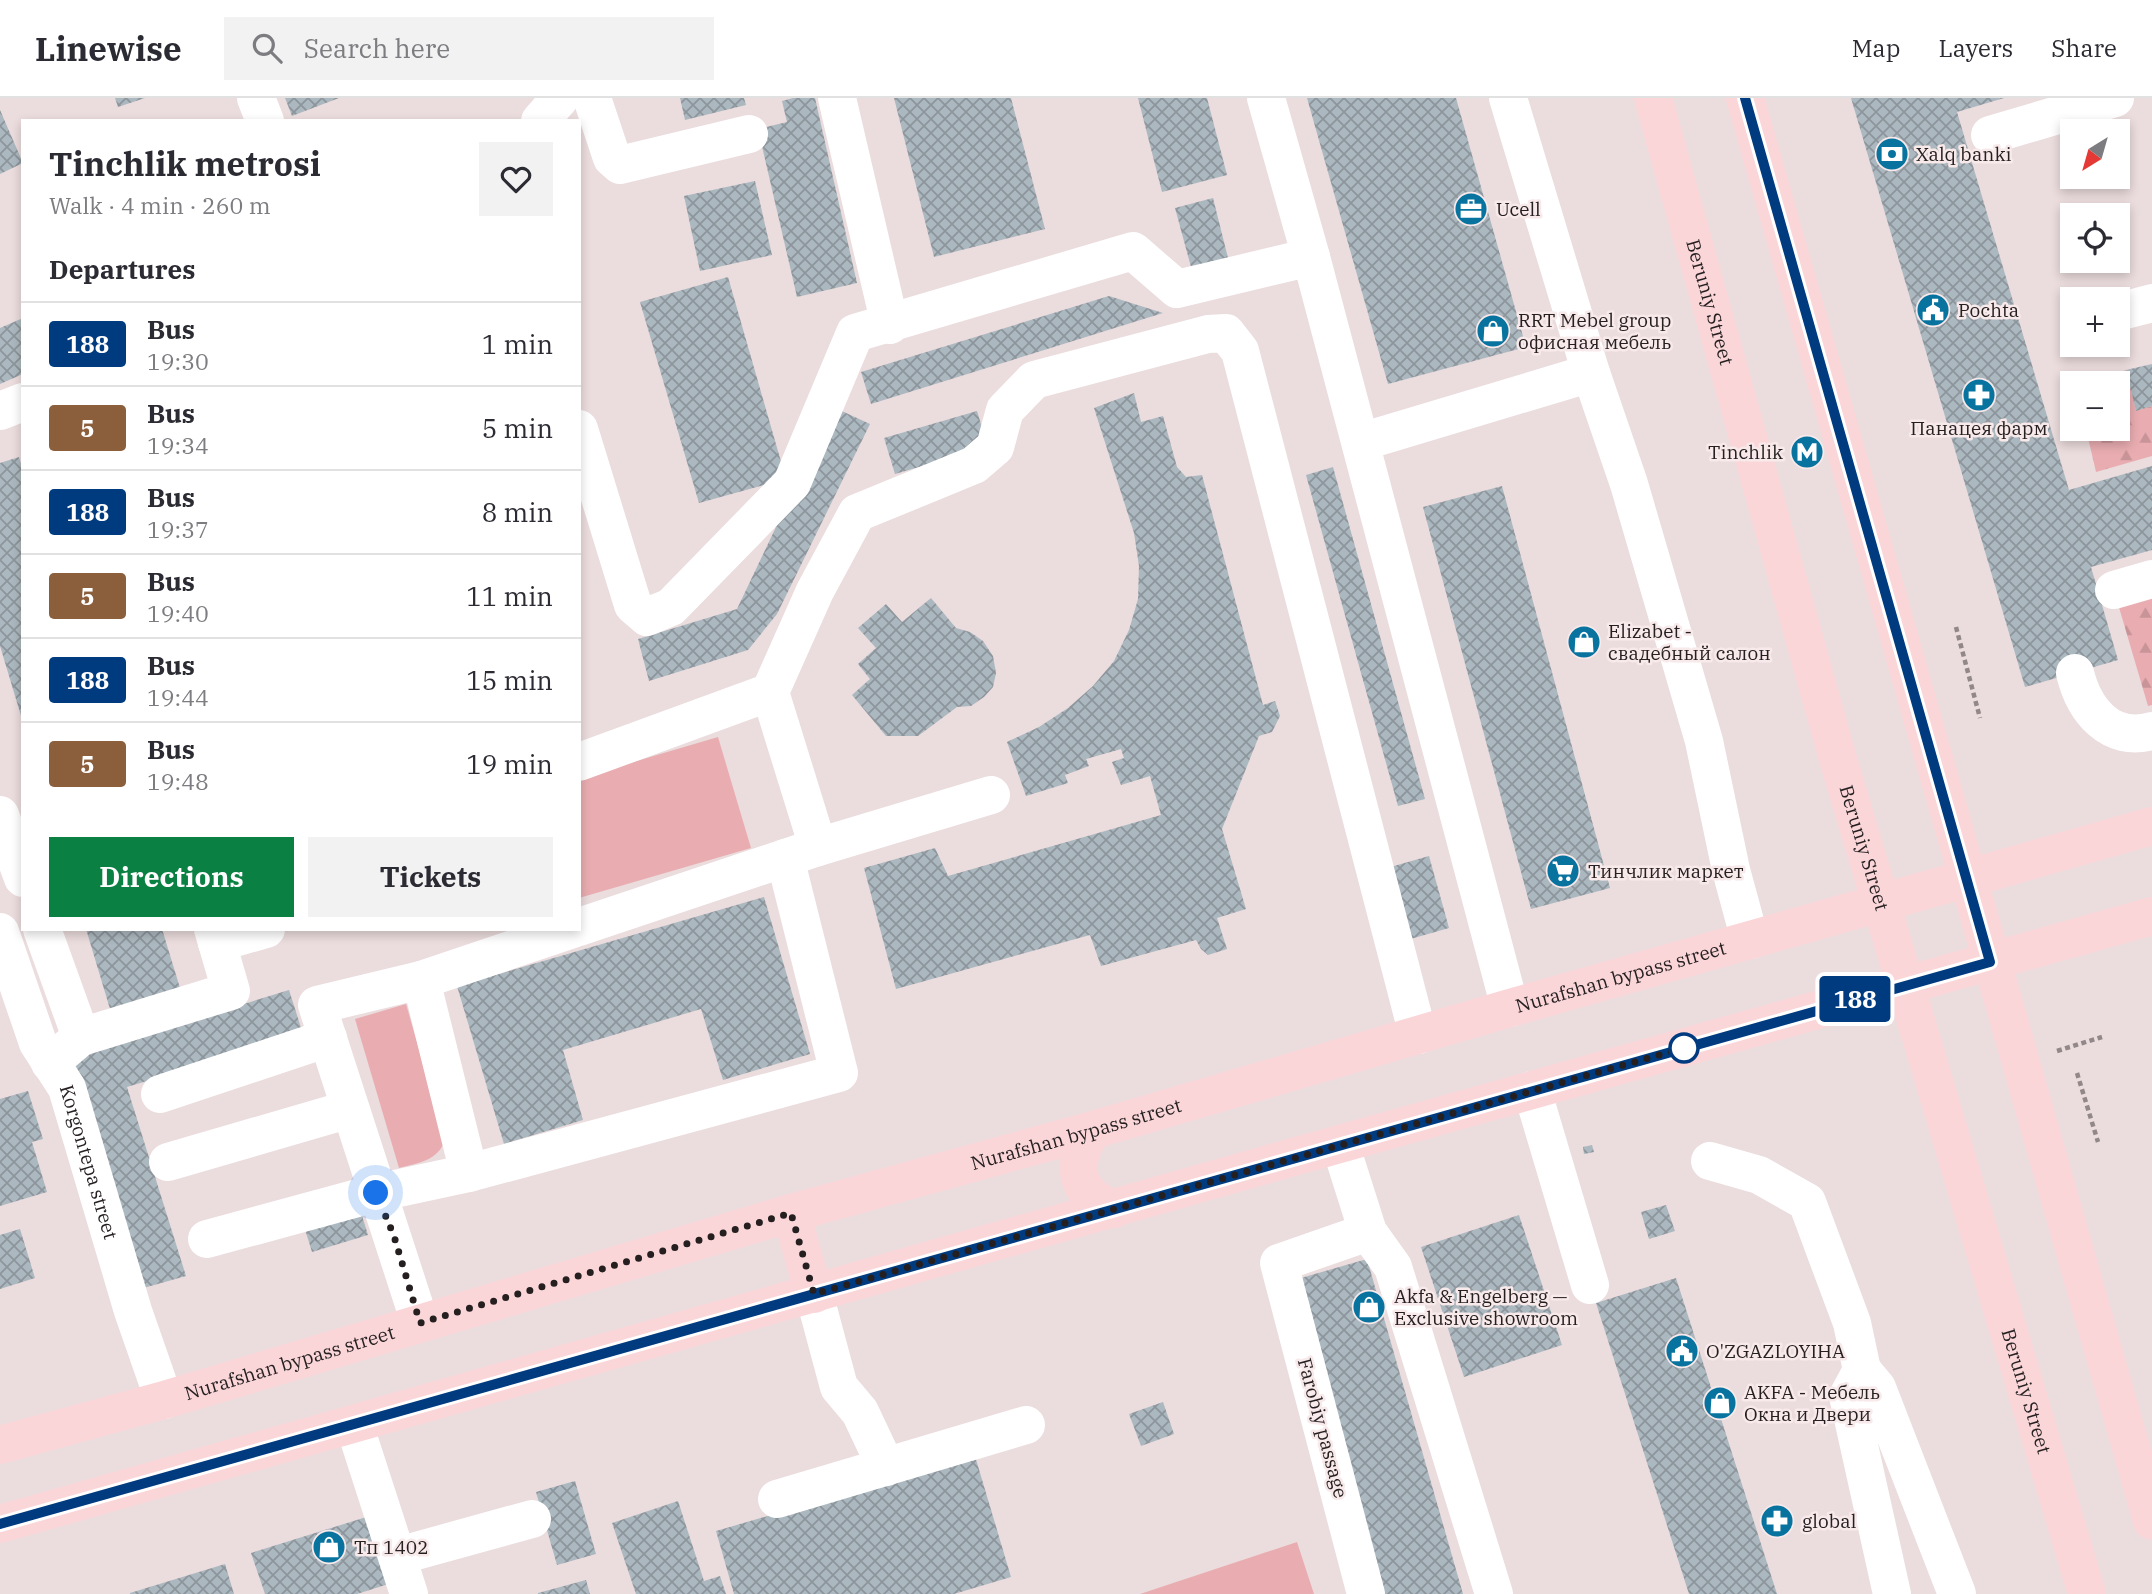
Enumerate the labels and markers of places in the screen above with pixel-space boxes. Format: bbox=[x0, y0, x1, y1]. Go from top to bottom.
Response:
bank icon: Xalq banki bbox=[1873, 135, 1911, 173]
place label: Xalq banki bbox=[1916, 142, 2012, 166]
office icon: Ucell bbox=[1452, 190, 1490, 228]
place label: Ucell bbox=[1496, 197, 1541, 221]
public building icon: Pochta bbox=[1914, 291, 1952, 329]
place label: Pochta bbox=[1958, 298, 2019, 322]
place label: RRT Mebel group офисная мебель bbox=[1518, 308, 1671, 354]
shop icon: RRT Mebel group офисная мебель bbox=[1474, 312, 1512, 350]
pharmacy icon: Панацея фарм bbox=[1960, 376, 1998, 414]
place label: Панацея фарм bbox=[1910, 416, 2048, 440]
metro station icon: Tinchlik bbox=[1788, 433, 1826, 471]
place label: Tinchlik bbox=[1708, 440, 1783, 464]
place label: Elizabet - свадебный салон bbox=[1608, 619, 1771, 665]
shop icon: Elizabet - свадебный салон bbox=[1565, 623, 1603, 661]
supermarket icon: Тинчлик маркет bbox=[1544, 852, 1582, 890]
place label: Тинчлик маркет bbox=[1588, 859, 1744, 883]
unlabelled marker bbox=[1669, 1033, 1699, 1063]
place label: Akfa & Engelberg — Exclusive showroom bbox=[1394, 1284, 1578, 1330]
shop icon: Akfa & Engelberg — Exclusive showroom bbox=[1350, 1288, 1388, 1326]
public building icon: O'ZGAZLOYIHA bbox=[1663, 1332, 1701, 1370]
place label: O'ZGAZLOYIHA bbox=[1706, 1339, 1845, 1363]
place label: AKFA - Мебель Окна и Двери bbox=[1744, 1380, 1880, 1426]
shop icon: AKFA - Мебель Окна и Двери bbox=[1701, 1384, 1739, 1422]
pharmacy icon: global bbox=[1758, 1502, 1796, 1540]
place label: global bbox=[1802, 1509, 1857, 1533]
shop icon: Тп 1402 bbox=[310, 1528, 348, 1566]
place label: Тп 1402 bbox=[354, 1535, 429, 1559]

